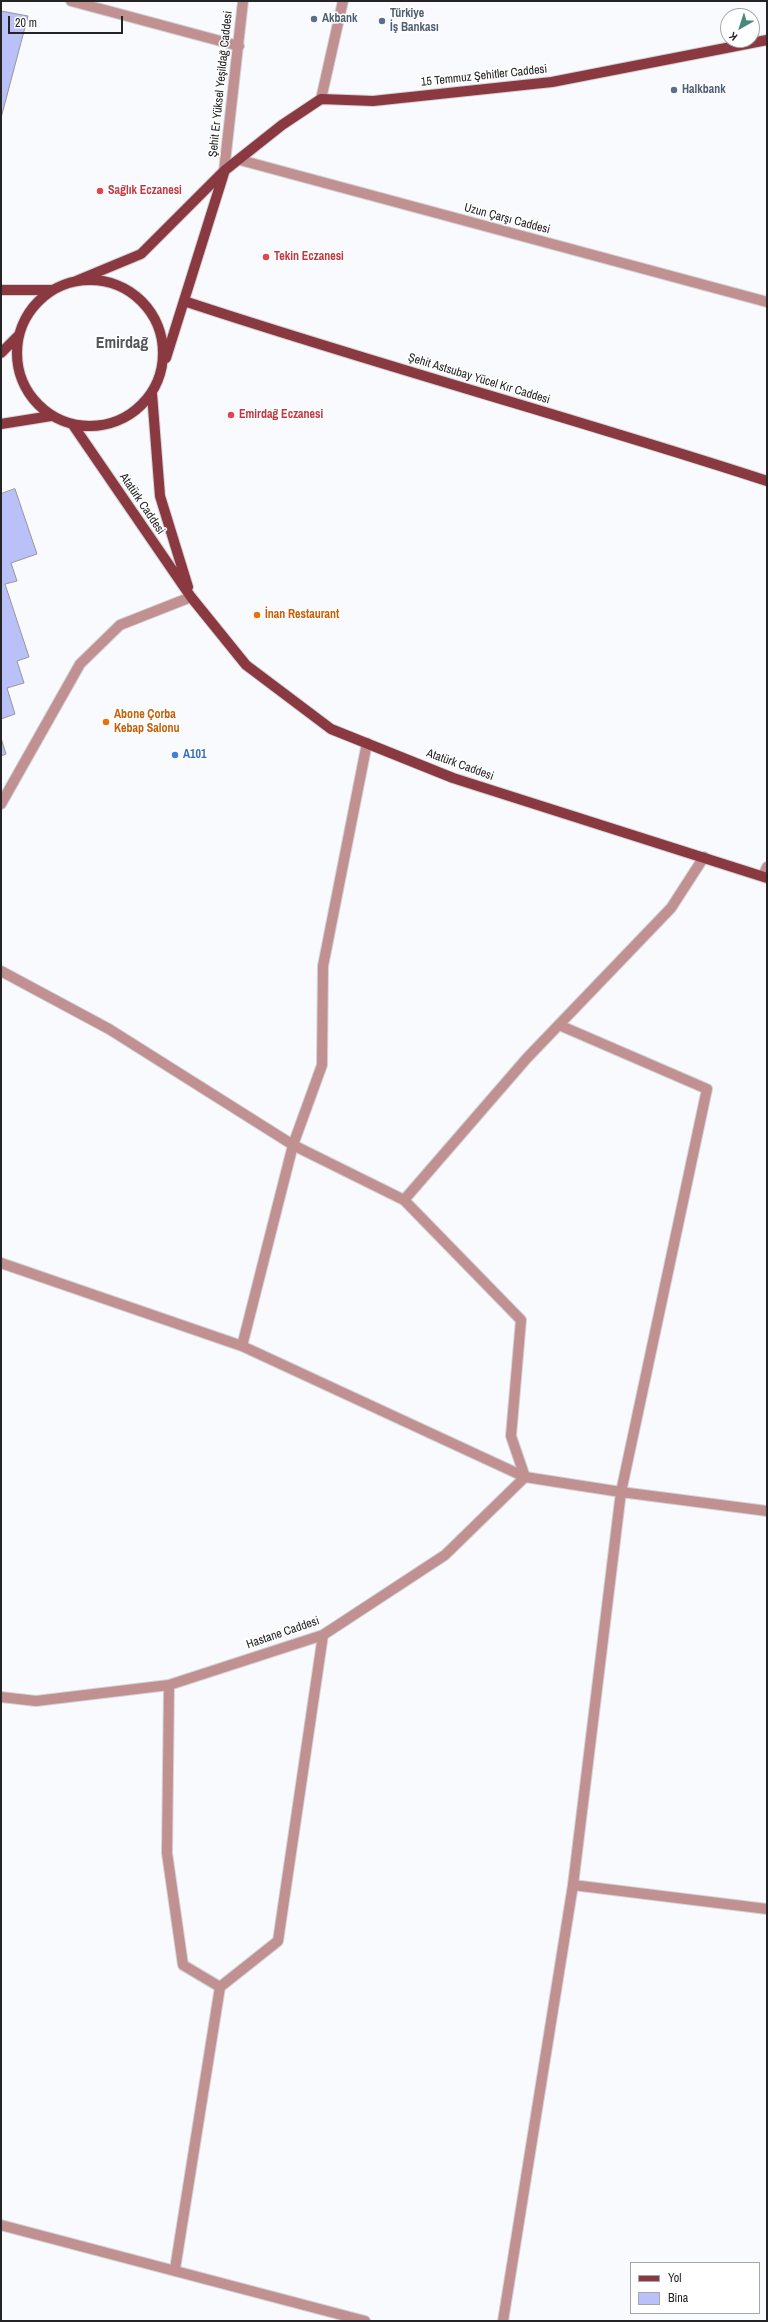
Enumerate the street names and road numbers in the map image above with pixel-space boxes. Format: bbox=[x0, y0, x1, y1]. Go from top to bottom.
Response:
street label: Şehit Er Yüksel Yeşildağ Caddesi bbox=[206, 10, 236, 158]
street label: 15 Temmuz Şehitler Caddesi bbox=[420, 62, 548, 90]
street label: Uzun Çarşı Caddesi bbox=[462, 201, 552, 237]
street label: Şehit Astsubay Yücel Kır Caddesi bbox=[406, 351, 552, 407]
street label: Atatürk Caddesi bbox=[116, 471, 168, 537]
street label: Atatürk Caddesi bbox=[424, 746, 496, 784]
street label: Hastane Caddesi bbox=[245, 1614, 321, 1652]

